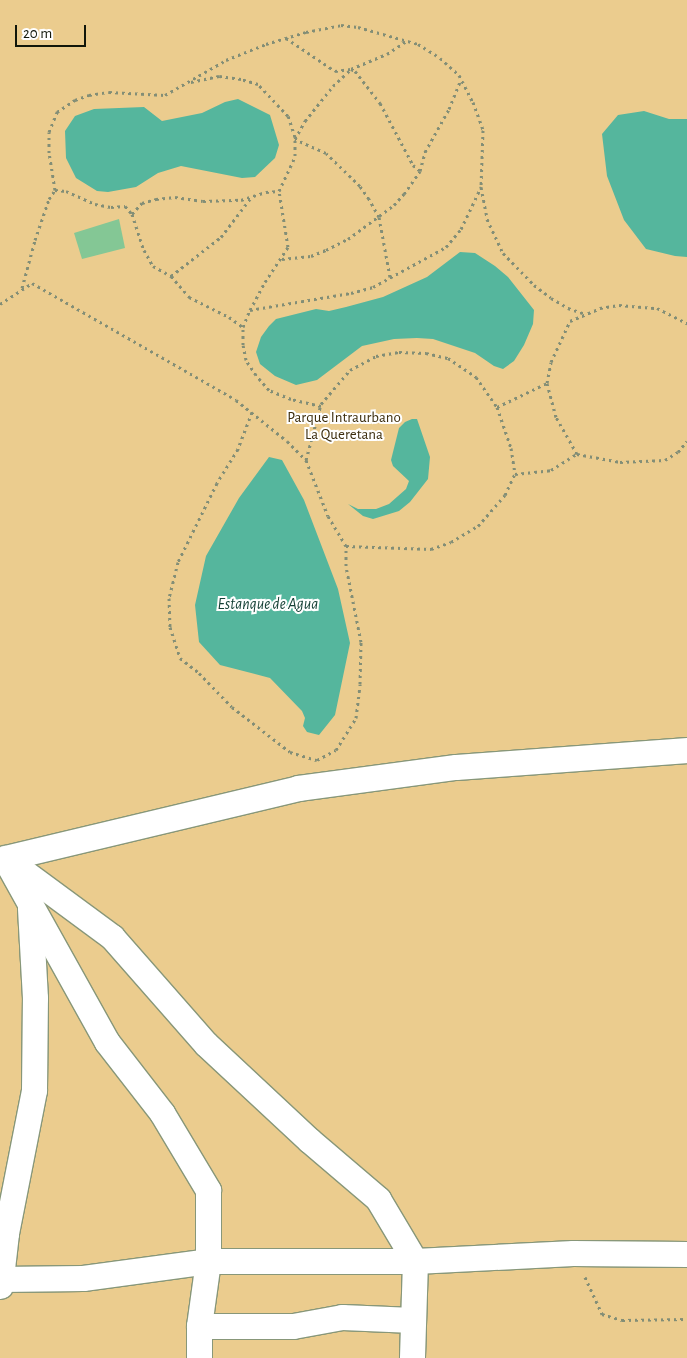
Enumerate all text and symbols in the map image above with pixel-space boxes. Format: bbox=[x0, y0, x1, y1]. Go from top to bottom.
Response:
scale bar bbox=[18, 15, 89, 47]
text: 20 m bbox=[23, 26, 52, 41]
park label: Parque Intraurbano La Queretana bbox=[287, 408, 401, 443]
water label: Estanque de Agua bbox=[218, 594, 318, 614]

